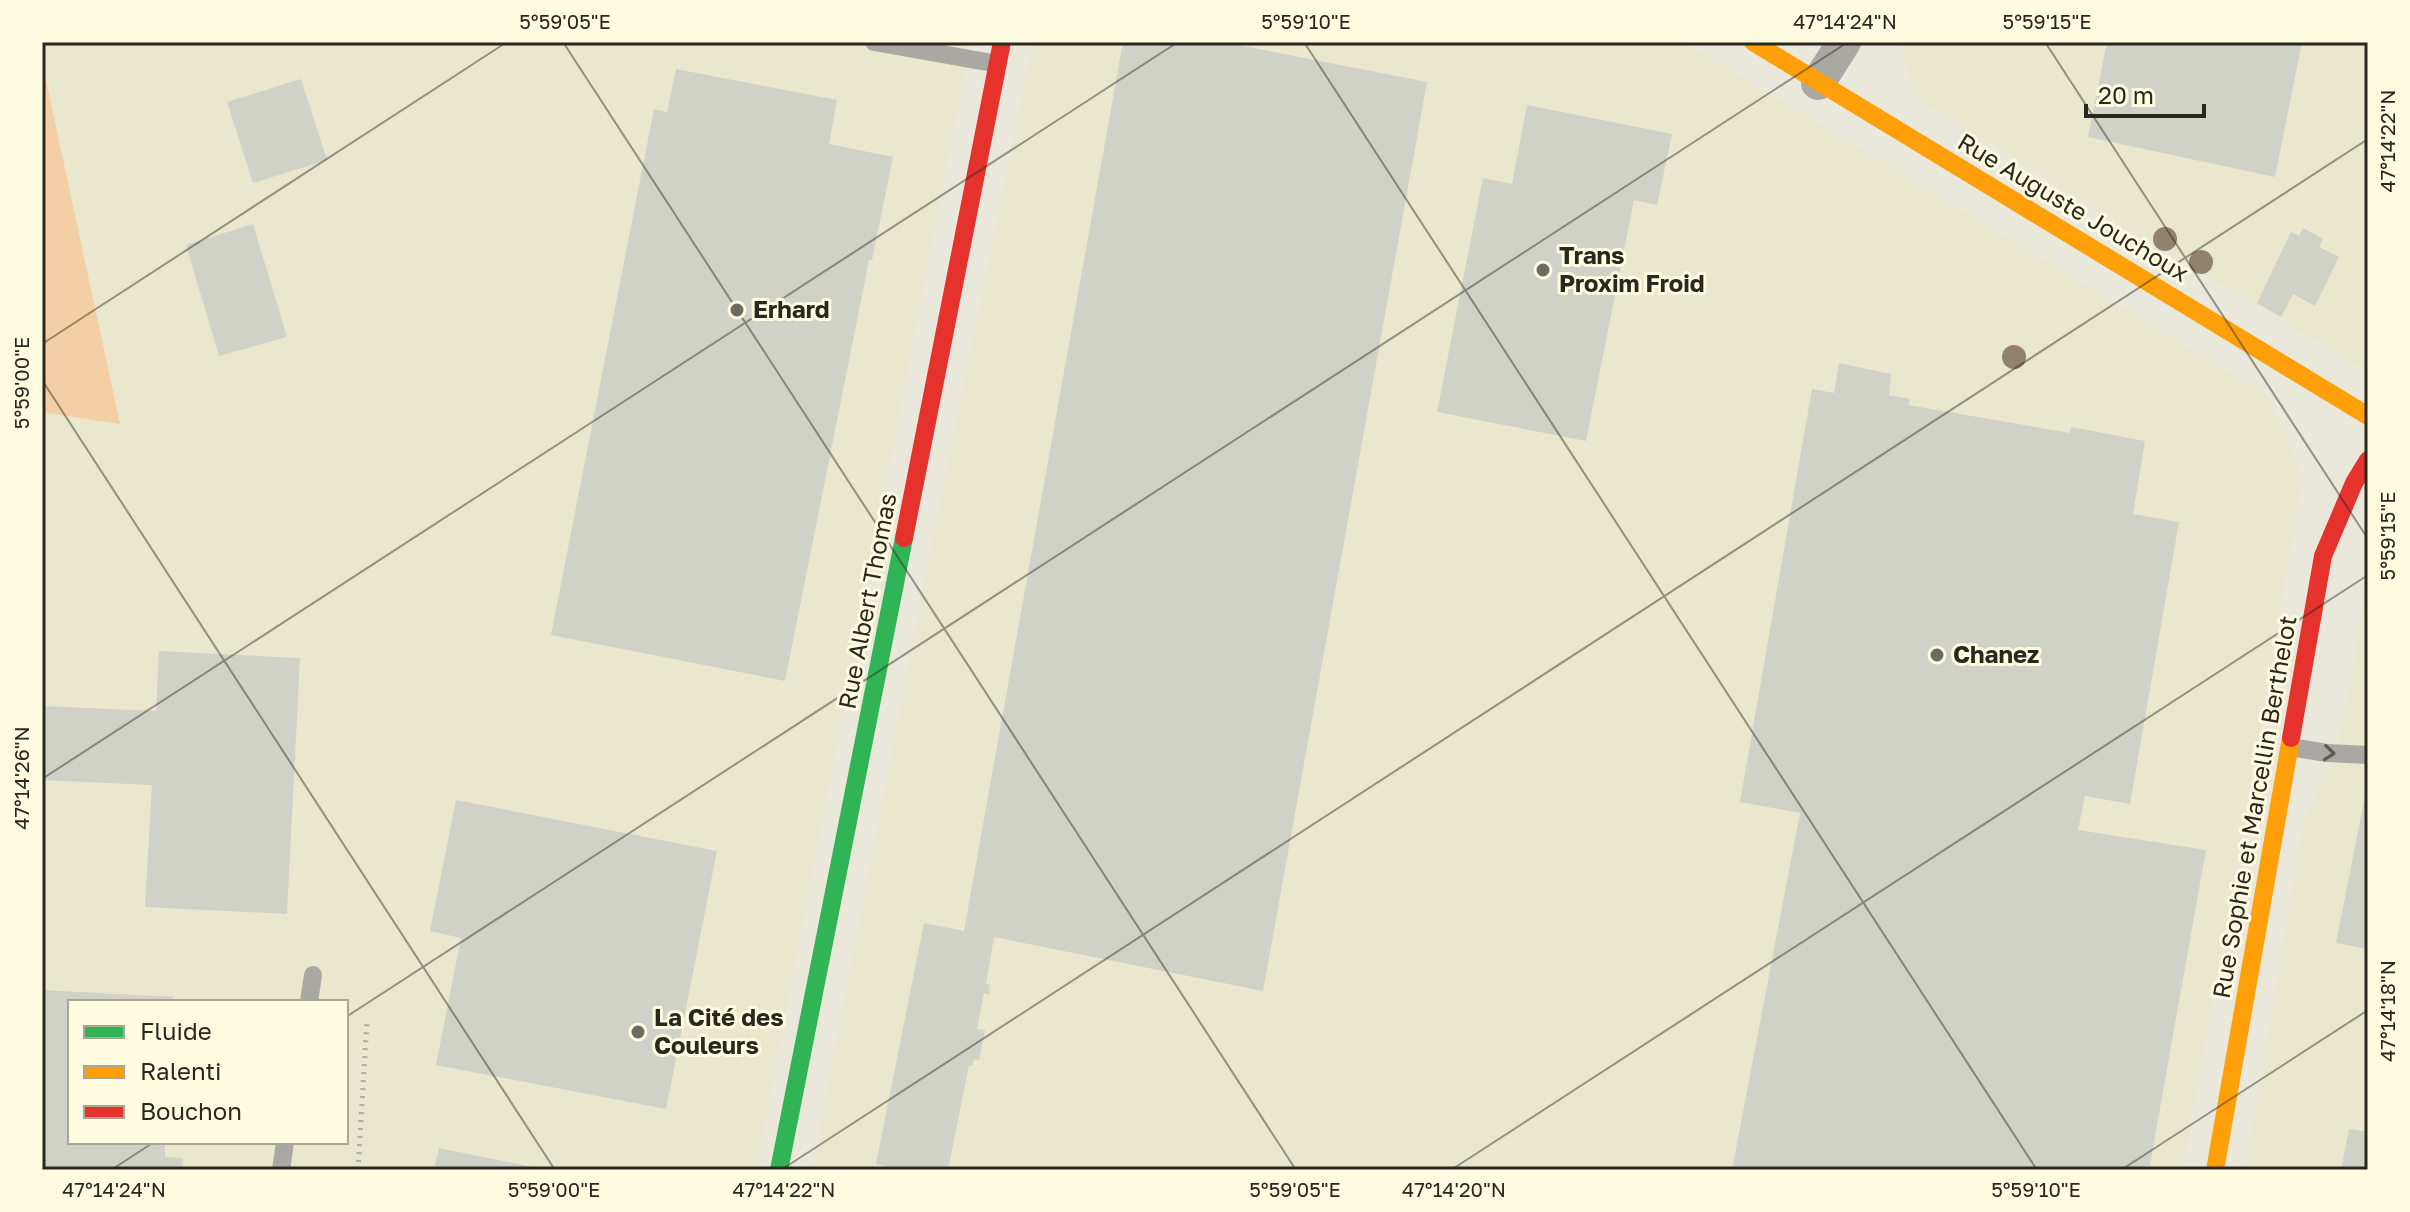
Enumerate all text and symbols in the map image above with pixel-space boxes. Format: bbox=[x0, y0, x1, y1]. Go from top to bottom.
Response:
text: 5°59'05"E bbox=[519, 9, 611, 33]
text: 5°59'10"E bbox=[1261, 9, 1351, 33]
text: 47°14'24"N bbox=[1793, 9, 1897, 33]
text: 5°59'15"E bbox=[2003, 9, 2091, 33]
scale bar bbox=[2086, 68, 2204, 118]
text: 20 m bbox=[2098, 80, 2154, 109]
text: 47°14'22"N bbox=[2375, 89, 2399, 193]
street label: Rue Auguste Jouchoux bbox=[1953, 126, 2194, 287]
place label: Trans Proxim Froid bbox=[1559, 240, 1705, 297]
marker: Trans Proxim Froid bbox=[1534, 261, 1552, 279]
place label: Erhard bbox=[753, 294, 830, 323]
marker: Erhard bbox=[728, 301, 746, 319]
text: 5°59'00"E bbox=[9, 337, 33, 429]
street label: Rue Albert Thomas bbox=[831, 490, 902, 711]
text: 5°59'15"E bbox=[2375, 492, 2399, 580]
street label: Rue Sophie et Marcellin Berthelot bbox=[2206, 613, 2301, 1000]
place label: Chanez bbox=[1953, 639, 2039, 668]
marker: Chanez bbox=[1928, 646, 1946, 664]
text: 47°14'26"N bbox=[9, 726, 33, 830]
one-way arrow bbox=[2323, 744, 2336, 761]
text: 47°14'18"N bbox=[2375, 960, 2399, 1062]
legend bbox=[68, 1000, 348, 1144]
place label: La Cité des Couleurs bbox=[654, 1002, 784, 1059]
text: Fluide bbox=[140, 1016, 212, 1045]
marker: La Cité des Couleurs bbox=[629, 1023, 647, 1041]
text: Ralenti bbox=[140, 1056, 222, 1085]
text: Bouchon bbox=[140, 1096, 242, 1125]
text: 47°14'24"N bbox=[62, 1177, 166, 1201]
text: 5°59'00"E bbox=[508, 1177, 600, 1201]
text: 47°14'22"N bbox=[732, 1177, 836, 1201]
text: 5°59'05"E bbox=[1249, 1177, 1341, 1201]
text: 47°14'20"N bbox=[1402, 1177, 1506, 1201]
text: 5°59'10"E bbox=[1991, 1177, 2081, 1201]

